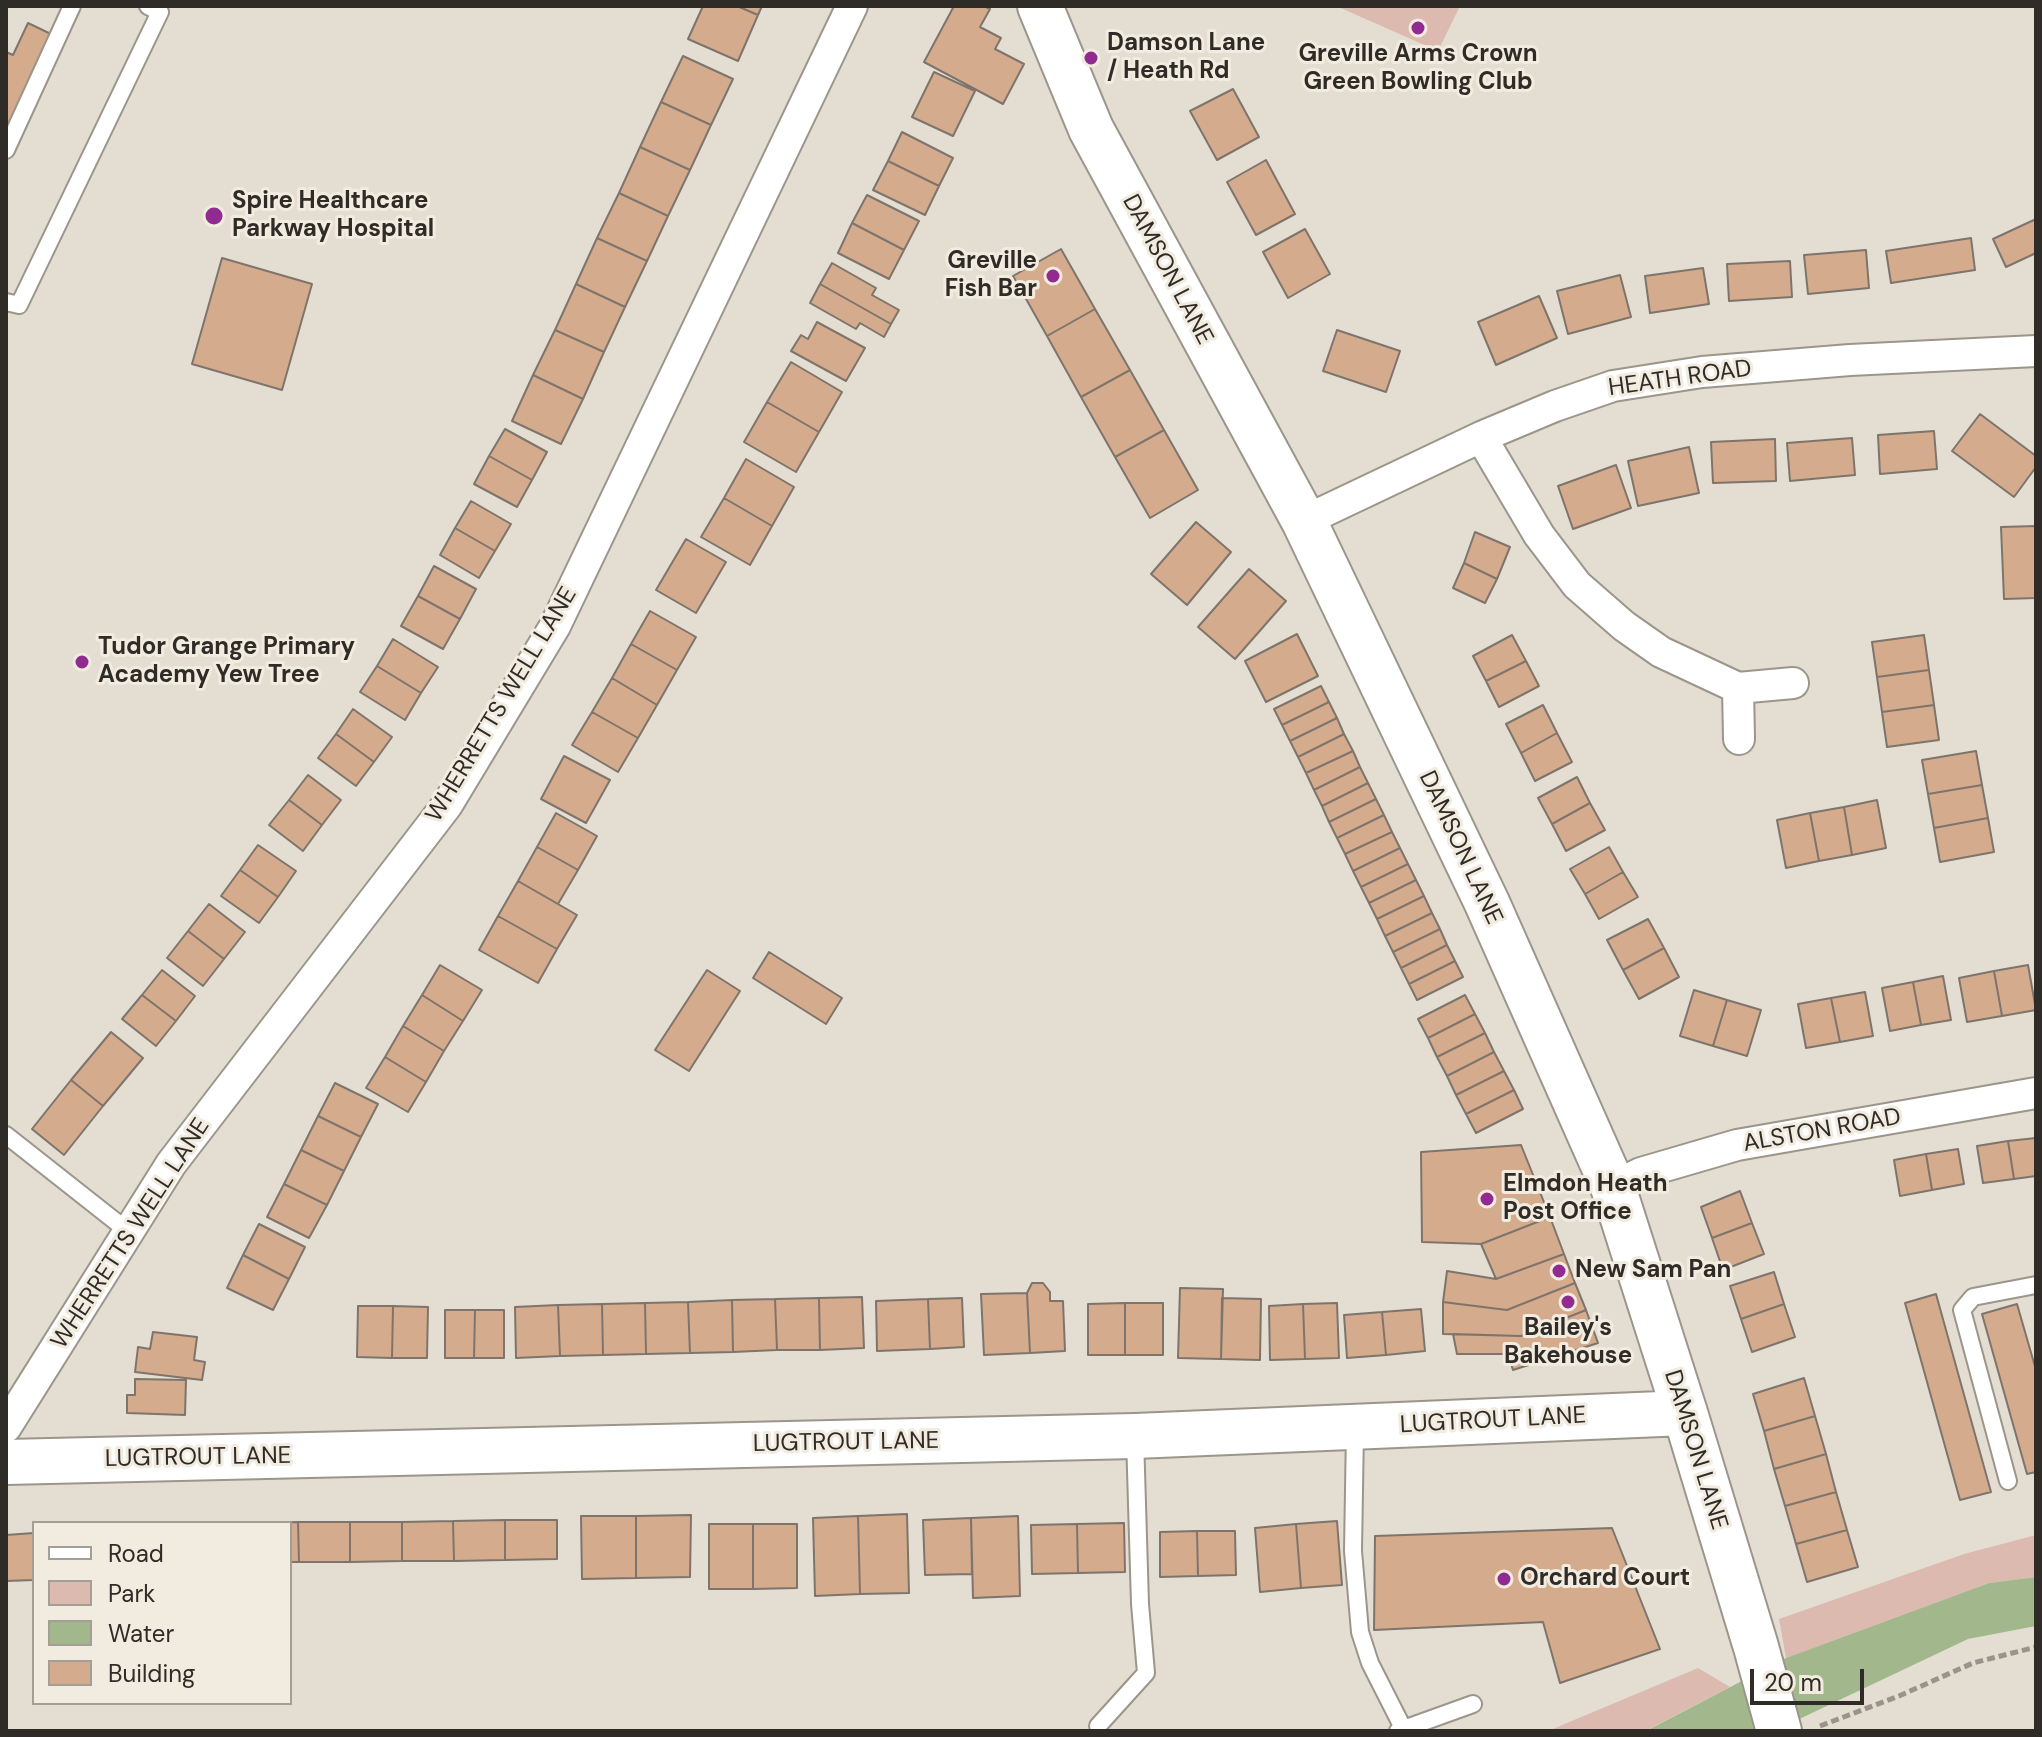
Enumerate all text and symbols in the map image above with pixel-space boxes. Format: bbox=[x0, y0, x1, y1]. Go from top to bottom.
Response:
marker: Greville Arms Crown Green Bowling Club bbox=[1409, 19, 1427, 37]
place label: Damson Lane / Heath Rd bbox=[1107, 30, 1265, 86]
place label: Greville Arms Crown Green Bowling Club bbox=[1298, 41, 1538, 97]
marker: Damson Lane / Heath Rd bbox=[1082, 49, 1100, 67]
place label: Spire Healthcare Parkway Hospital bbox=[232, 188, 434, 244]
street label: DAMSON LANE bbox=[1115, 190, 1219, 350]
marker: Spire Healthcare Parkway Hospital bbox=[203, 205, 225, 227]
place label: Greville Fish Bar bbox=[945, 248, 1037, 304]
marker: Greville Fish Bar bbox=[1044, 267, 1062, 285]
street label: HEATH ROAD bbox=[1607, 355, 1753, 403]
street label: WHERRETTS WELL LANE bbox=[420, 582, 584, 828]
place label: Tudor Grange Primary Academy Yew Tree bbox=[98, 634, 355, 690]
marker: Tudor Grange Primary Academy Yew Tree bbox=[73, 653, 91, 671]
street label: DAMSON LANE bbox=[1412, 767, 1508, 929]
street label: ALSTON ROAD bbox=[1741, 1103, 1903, 1159]
street label: WHERRETTS WELL LANE bbox=[46, 1113, 216, 1355]
place label: Elmdon Heath Post Office bbox=[1503, 1171, 1668, 1227]
marker: Elmdon Heath Post Office bbox=[1478, 1190, 1496, 1208]
place label: New Sam Pan bbox=[1575, 1257, 1731, 1285]
marker: New Sam Pan bbox=[1550, 1262, 1568, 1280]
marker: Bailey's Bakehouse bbox=[1559, 1293, 1577, 1311]
place label: Bailey's Bakehouse bbox=[1504, 1315, 1632, 1371]
street label: DAMSON LANE bbox=[1657, 1367, 1733, 1533]
street label: LUGTROUT LANE bbox=[1399, 1402, 1587, 1440]
street label: LUGTROUT LANE bbox=[753, 1427, 939, 1459]
street label: LUGTROUT LANE bbox=[105, 1442, 291, 1474]
legend bbox=[32, 1521, 292, 1705]
text: Road bbox=[108, 1538, 164, 1569]
place label: Orchard Court bbox=[1520, 1565, 1690, 1593]
marker: Orchard Court bbox=[1495, 1570, 1513, 1588]
text: Park bbox=[108, 1578, 155, 1609]
text: Water bbox=[108, 1618, 174, 1649]
scale bar bbox=[1754, 1653, 1868, 1703]
text: Building bbox=[108, 1658, 195, 1689]
text: 20 m bbox=[1764, 1667, 1822, 1698]

